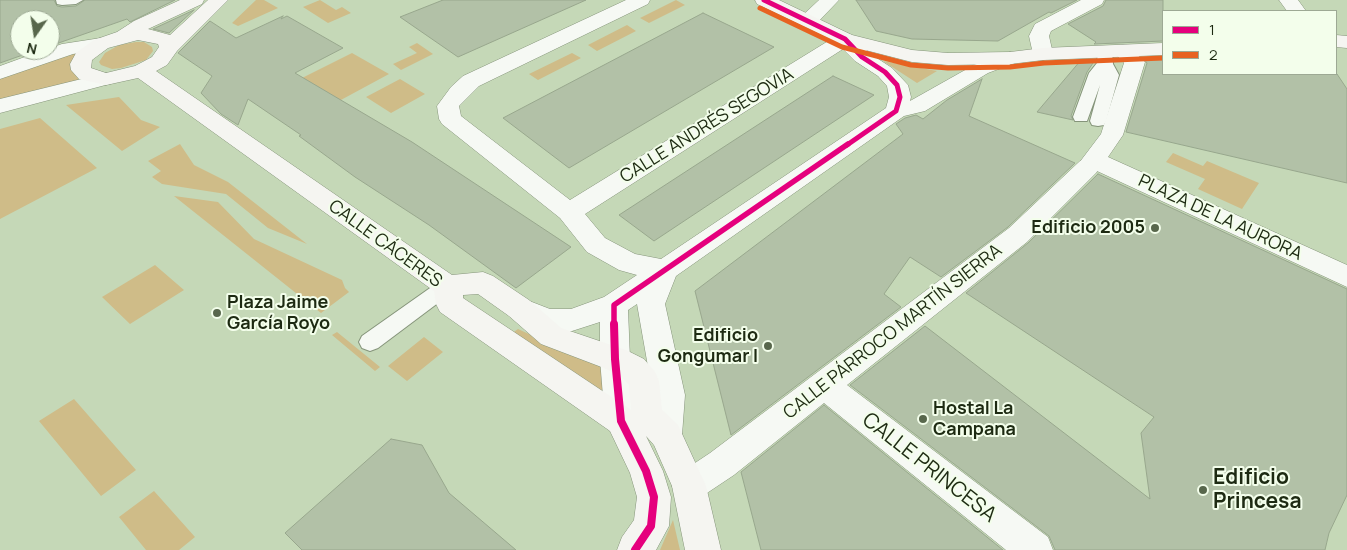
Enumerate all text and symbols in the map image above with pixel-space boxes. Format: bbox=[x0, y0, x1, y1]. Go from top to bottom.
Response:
north arrow bbox=[10, 10, 60, 60]
legend bbox=[1162, 10, 1337, 75]
text: 1 bbox=[1209, 19, 1215, 40]
text: N bbox=[25, 39, 39, 60]
text: 2 bbox=[1209, 44, 1218, 65]
street label: CALLE ANDRÉS SEGOVIA bbox=[616, 64, 798, 188]
street label: PLAZA DE LA AURORA bbox=[1135, 171, 1305, 265]
street label: CALLE CÁCERES bbox=[324, 196, 446, 292]
place label: Edificio 2005 bbox=[1031, 217, 1145, 239]
marker: Edificio 2005 bbox=[1149, 222, 1161, 234]
street label: CALLE PÁRROCO MARTÍN SIERRA bbox=[780, 240, 1006, 424]
place label: Plaza Jaime García Royo bbox=[227, 292, 330, 334]
marker: Plaza Jaime García Royo bbox=[211, 307, 223, 319]
place label: Edificio Gongumar I bbox=[658, 325, 758, 368]
marker: Edificio Gongumar I bbox=[762, 340, 774, 352]
place label: Hostal La Campana bbox=[933, 398, 1016, 440]
street label: CALLE PRINCESA bbox=[857, 408, 1001, 528]
marker: Hostal La Campana bbox=[917, 413, 929, 425]
place label: Edificio Princesa bbox=[1213, 465, 1302, 515]
marker: Edificio Princesa bbox=[1197, 484, 1209, 496]

